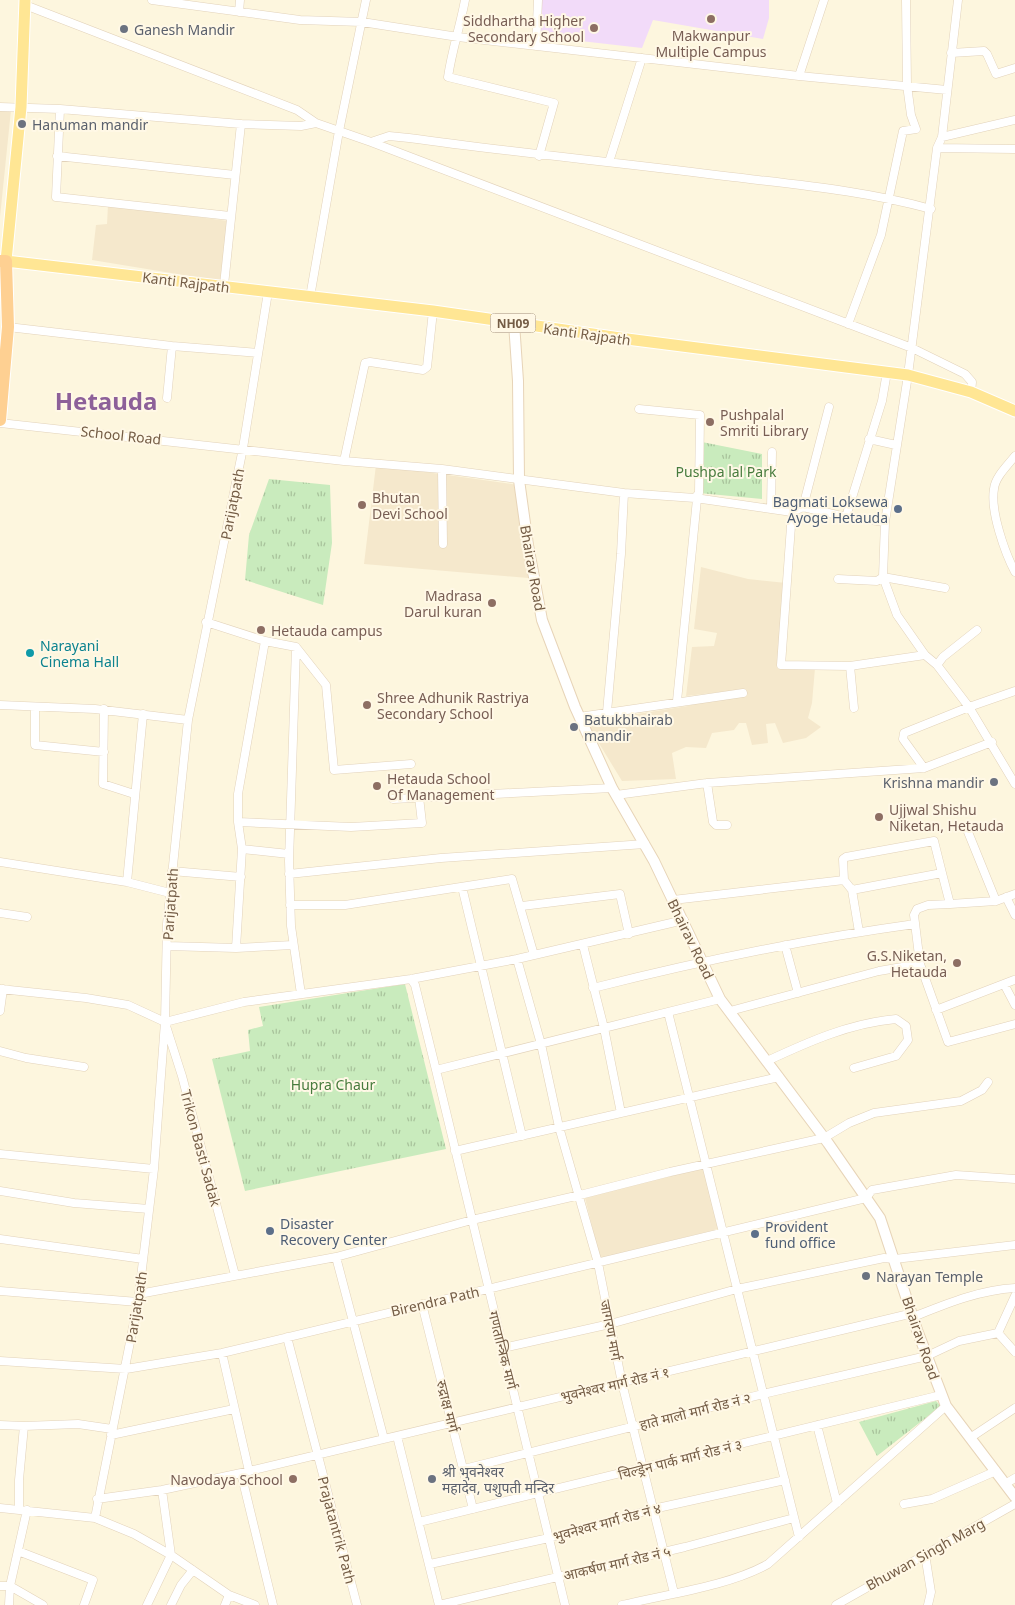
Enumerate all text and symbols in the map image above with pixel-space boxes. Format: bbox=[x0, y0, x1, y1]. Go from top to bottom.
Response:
place label: Siddhartha Higher Secondary School bbox=[463, 11, 584, 46]
marker: Makwanpur Multiple Campus bbox=[705, 13, 717, 25]
place label: Ganesh Mandir bbox=[134, 20, 235, 39]
marker: Siddhartha Higher Secondary School bbox=[588, 22, 600, 34]
marker: Ganesh Mandir bbox=[118, 23, 130, 35]
place label: Makwanpur Multiple Campus bbox=[655, 26, 767, 61]
place label: Hanuman mandir bbox=[32, 115, 149, 134]
marker: Hanuman mandir bbox=[16, 118, 28, 130]
street label: Kanti Rajpath bbox=[141, 267, 231, 297]
road number: NH09 bbox=[490, 314, 536, 332]
street label: Kanti Rajpath bbox=[542, 318, 632, 350]
district label: Hetauda bbox=[55, 384, 157, 417]
place label: Pushpalal Smriti Library bbox=[720, 405, 809, 440]
marker: Pushpalal Smriti Library bbox=[704, 416, 716, 428]
street label: School Road bbox=[80, 421, 162, 449]
park label: Pushpa lal Park bbox=[676, 462, 777, 481]
street label: Parijatpath bbox=[216, 467, 248, 541]
place label: Bhutan Devi School bbox=[372, 488, 448, 523]
place label: Bagmati Loksewa Ayoge Hetauda bbox=[773, 492, 888, 527]
marker: Bhutan Devi School bbox=[356, 499, 368, 511]
marker: Bagmati Loksewa Ayoge Hetauda bbox=[892, 503, 904, 515]
street label: Bhairav Road bbox=[516, 524, 550, 612]
place label: Madrasa Darul kuran bbox=[404, 586, 482, 621]
marker: Madrasa Darul kuran bbox=[486, 597, 498, 609]
place label: Hetauda campus bbox=[271, 621, 383, 640]
marker: Hetauda campus bbox=[255, 624, 267, 636]
place label: Narayani Cinema Hall bbox=[40, 636, 119, 671]
marker: Narayani Cinema Hall bbox=[24, 647, 36, 659]
place label: Shree Adhunik Rastriya Secondary School bbox=[377, 688, 529, 723]
marker: Shree Adhunik Rastriya Secondary School bbox=[361, 699, 373, 711]
place label: Batukbhairab mandir bbox=[584, 710, 673, 745]
marker: Batukbhairab mandir bbox=[568, 721, 580, 733]
place label: Hetauda School Of Management bbox=[387, 769, 495, 804]
place label: Krishna mandir bbox=[883, 773, 984, 792]
marker: Krishna mandir bbox=[988, 776, 1000, 788]
marker: Hetauda School Of Management bbox=[371, 780, 383, 792]
place label: Ujjwal Shishu Niketan, Hetauda bbox=[889, 800, 1004, 835]
marker: Ujjwal Shishu Niketan, Hetauda bbox=[873, 811, 885, 823]
street label: Parijatpath bbox=[158, 867, 182, 941]
street label: Bhairav Road bbox=[663, 896, 719, 982]
place label: G.S.Niketan, Hetauda bbox=[867, 946, 947, 981]
marker: G.S.Niketan, Hetauda bbox=[951, 957, 963, 969]
park label: Hupra Chaur bbox=[291, 1075, 375, 1094]
street label: Trikon Basti Sadak bbox=[176, 1088, 226, 1209]
place label: Disaster Recovery Center bbox=[280, 1214, 387, 1249]
place label: Provident fund office bbox=[765, 1217, 836, 1252]
marker: Disaster Recovery Center bbox=[264, 1225, 276, 1237]
marker: Provident fund office bbox=[749, 1228, 761, 1240]
place label: Narayan Temple bbox=[876, 1267, 983, 1286]
street label: Parijatpath bbox=[121, 1270, 151, 1344]
marker: Narayan Temple bbox=[860, 1270, 872, 1282]
street label: Birendra Path bbox=[389, 1282, 481, 1320]
street label: Bhairav Road bbox=[898, 1294, 944, 1382]
street label: जागरण मार्ग bbox=[596, 1298, 626, 1363]
street label: गणतान्त्रिक मार्ग bbox=[484, 1309, 522, 1392]
street label: भुवनेश्वर मार्ग रोड नं १ bbox=[559, 1362, 672, 1407]
street label: रुद्राक्ष मार्ग bbox=[432, 1378, 464, 1435]
street label: हाते मालो मार्ग रोड नं २ bbox=[637, 1388, 753, 1434]
street label: चिल्ड्रेन पार्क मार्ग रोड नं ३ bbox=[616, 1434, 744, 1484]
place label: श्री भुवनेश्वर महादेव, पशुपती मन्दिर bbox=[442, 1462, 554, 1498]
place label: Navodaya School bbox=[170, 1470, 283, 1489]
marker: Navodaya School bbox=[287, 1473, 299, 1485]
marker: श्री भुवनेश्वर महादेव, पशुपती मन्दिर bbox=[426, 1473, 438, 1485]
street label: Prajatantrik Path bbox=[314, 1474, 360, 1586]
street label: भुवनेश्वर मार्ग रोड नं ४ bbox=[551, 1498, 663, 1547]
street label: Bhuwan Singh Marg bbox=[862, 1513, 988, 1595]
street label: आकर्षण मार्ग रोड नं ५ bbox=[561, 1541, 673, 1585]

